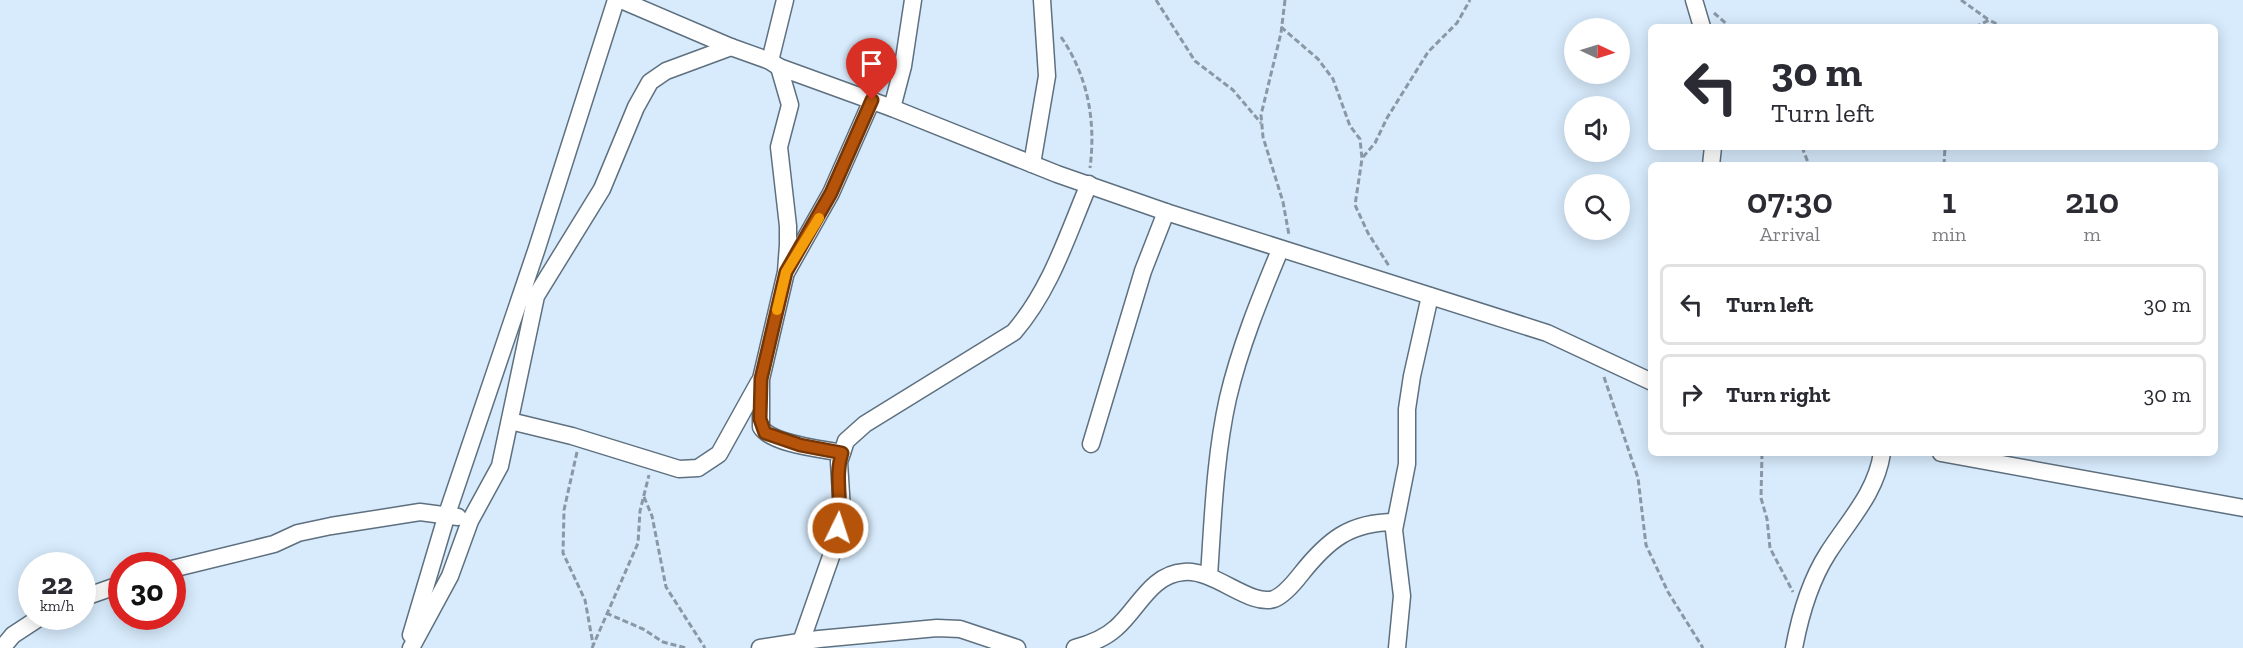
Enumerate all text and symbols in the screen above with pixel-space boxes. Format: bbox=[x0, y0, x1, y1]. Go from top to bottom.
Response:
north arrow bbox=[1564, 18, 1630, 84]
map controls bbox=[1564, 18, 1630, 240]
pin bbox=[846, 38, 897, 100]
text: 30 m bbox=[1771, 46, 1862, 97]
icon: arrive bbox=[855, 47, 888, 80]
icon: left bbox=[1672, 48, 1750, 126]
button: sound bbox=[1564, 96, 1630, 162]
text: Turn left bbox=[1771, 97, 1874, 129]
button: search bbox=[1564, 174, 1630, 240]
text: 07:30 bbox=[1747, 179, 1833, 222]
text: 1 bbox=[1942, 179, 1956, 222]
text: 210 bbox=[2065, 179, 2119, 222]
text: Arrival bbox=[1760, 222, 1820, 246]
text: min bbox=[1932, 222, 1966, 246]
text: m bbox=[2083, 222, 2101, 246]
icon: left bbox=[1675, 288, 1708, 321]
text: Turn left bbox=[1726, 291, 1813, 318]
text: 30 m bbox=[2144, 291, 2191, 318]
icon: right bbox=[1675, 378, 1708, 411]
text: Turn right bbox=[1726, 381, 1830, 408]
text: 30 m bbox=[2144, 381, 2191, 408]
position arrow bbox=[806, 496, 870, 560]
speed limit sign: 30 bbox=[108, 552, 186, 630]
text: 22 bbox=[41, 566, 73, 602]
text: km/h bbox=[40, 597, 74, 615]

